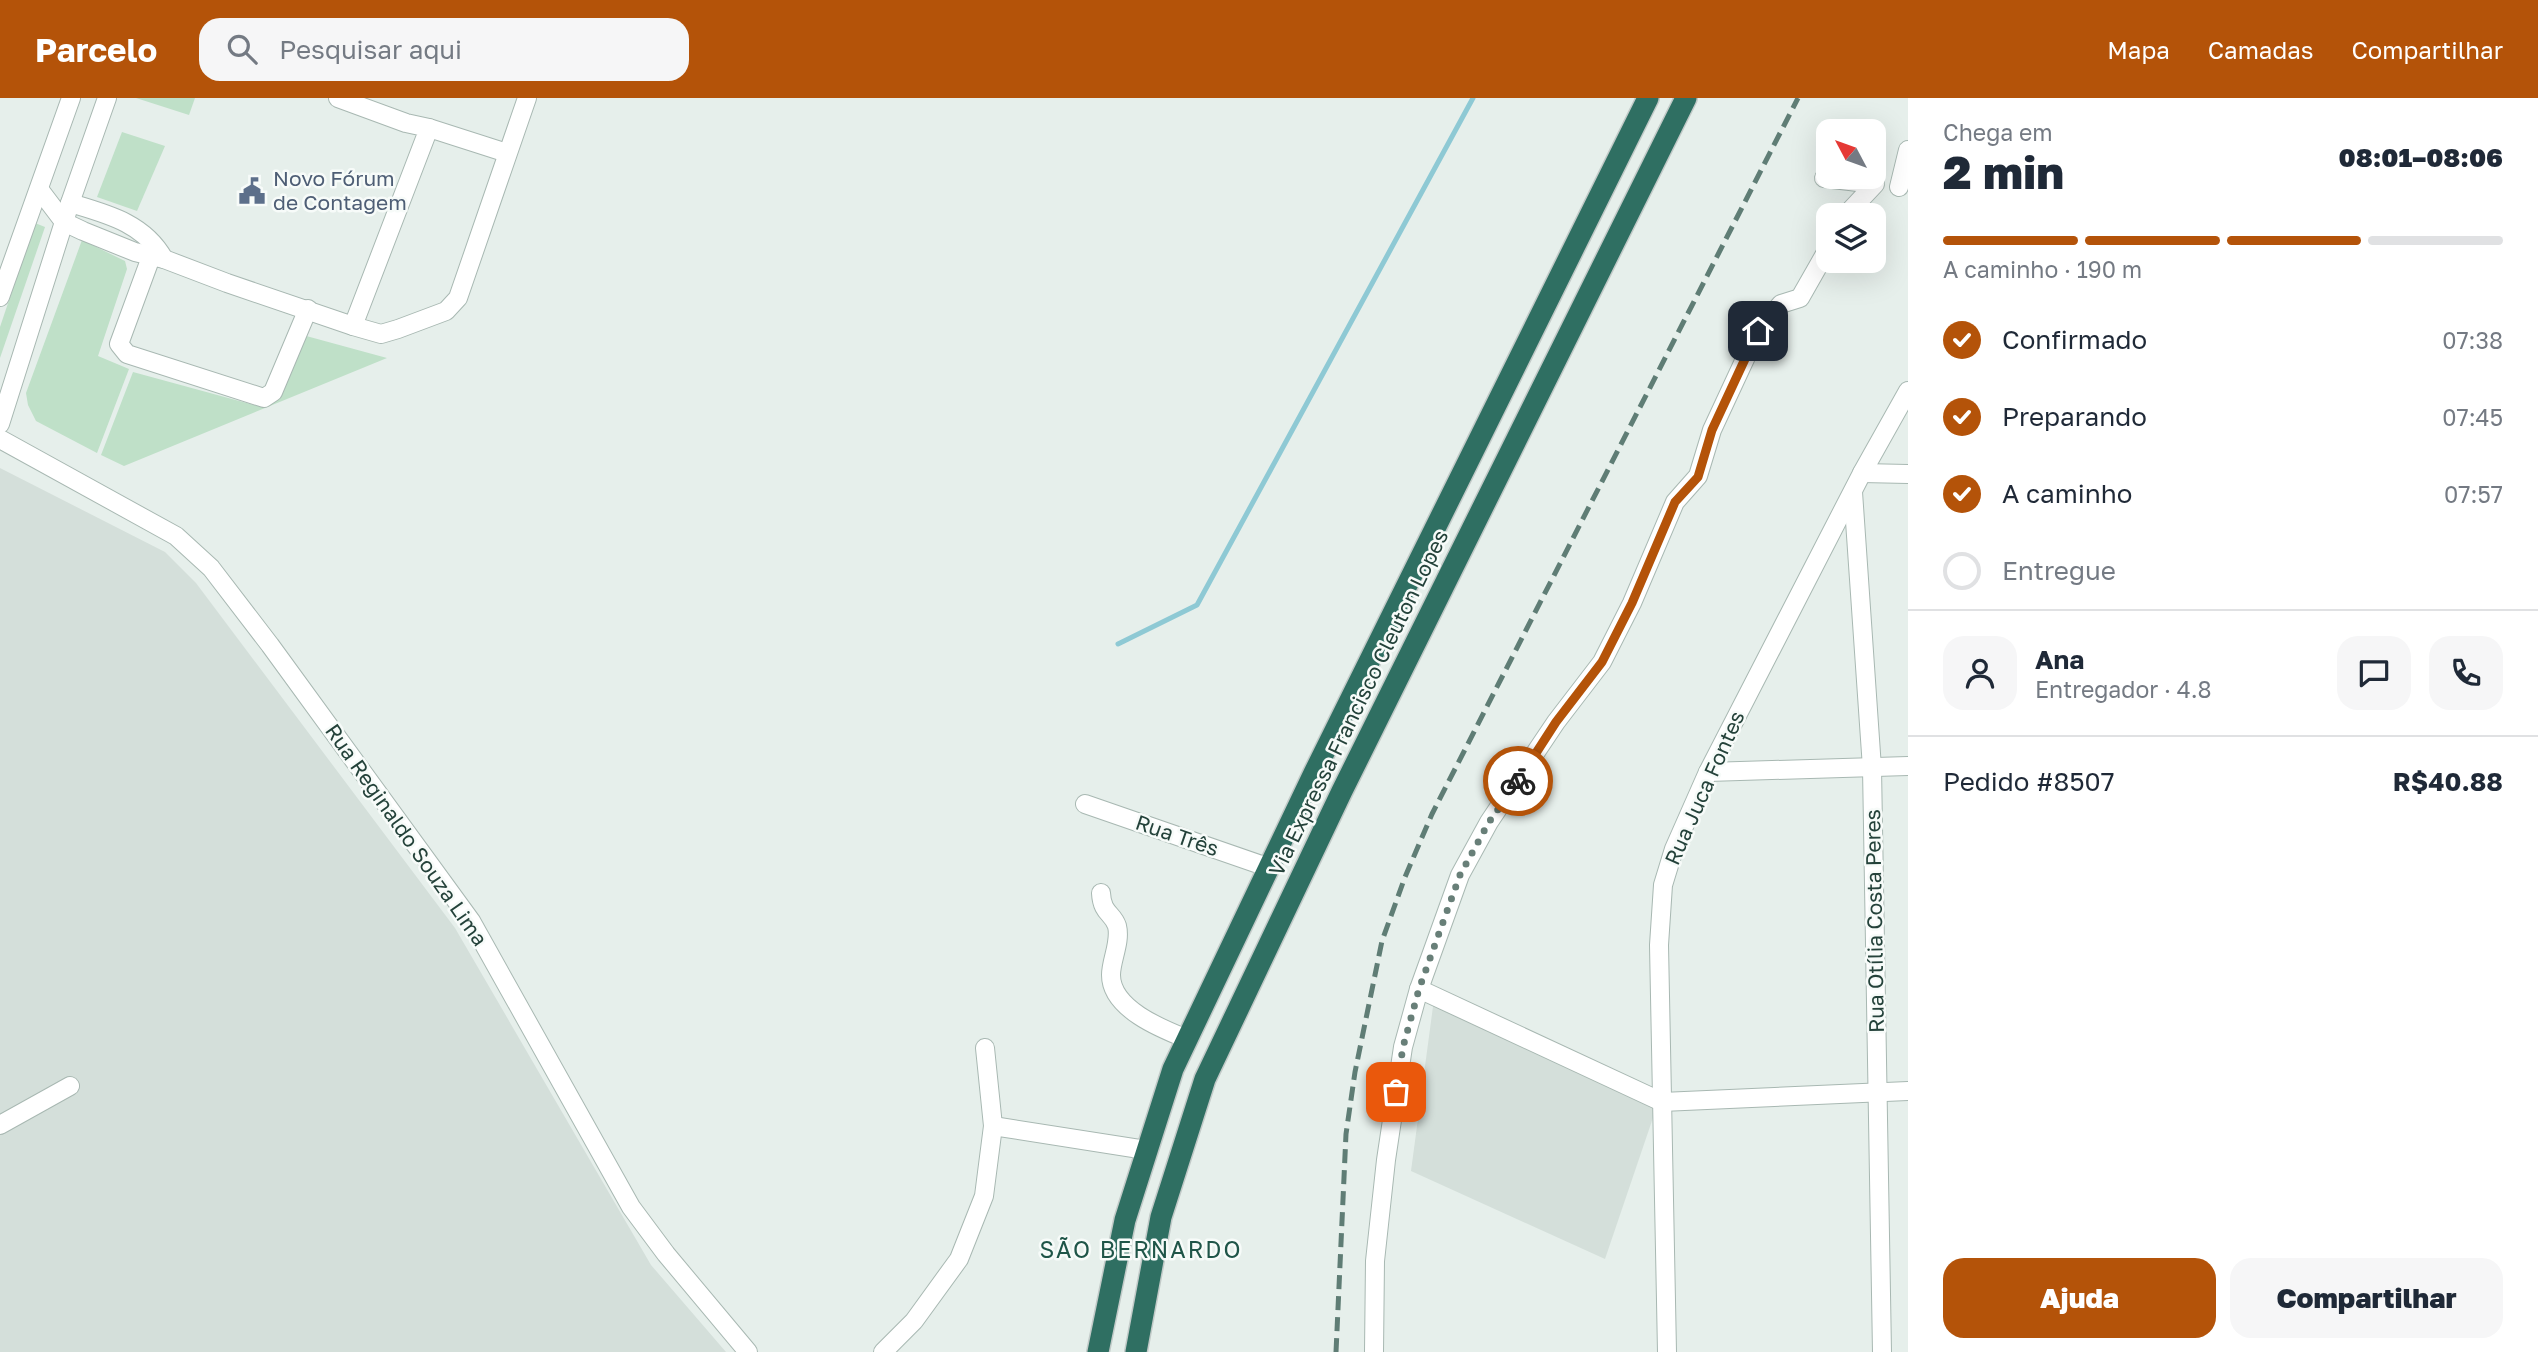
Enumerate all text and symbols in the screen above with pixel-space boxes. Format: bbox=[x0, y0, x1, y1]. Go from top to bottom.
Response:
search box bbox=[199, 18, 689, 81]
text: Parcelo bbox=[35, 30, 157, 69]
icon: search bbox=[223, 30, 261, 68]
text: Pesquisar aqui bbox=[279, 34, 462, 65]
text: Mapa bbox=[2107, 35, 2170, 64]
text: Camadas bbox=[2208, 35, 2313, 64]
text: Compartilhar bbox=[2351, 35, 2503, 64]
text: Chega em bbox=[1943, 118, 2053, 146]
north arrow bbox=[1816, 119, 1886, 189]
map controls bbox=[1816, 119, 1886, 273]
text: 08:01–08:06 bbox=[2339, 142, 2503, 173]
text: 2 min bbox=[1943, 144, 2064, 199]
place label: Novo Fórum de Contagem bbox=[273, 165, 407, 215]
public building icon: Novo Fórum de Contagem bbox=[237, 176, 267, 206]
button: layers bbox=[1816, 203, 1886, 273]
text: A caminho · 190 m bbox=[1943, 255, 2142, 283]
pin bbox=[1728, 301, 1788, 361]
icon: home bbox=[1739, 312, 1777, 350]
icon: check bbox=[1943, 321, 1981, 359]
text: Confirmado bbox=[2002, 324, 2147, 355]
text: 07:38 bbox=[2442, 326, 2503, 354]
icon: check bbox=[1943, 398, 1981, 436]
text: Preparando bbox=[2002, 401, 2147, 432]
text: 07:45 bbox=[2442, 403, 2503, 431]
icon: check bbox=[1943, 475, 1981, 513]
text: A caminho bbox=[2002, 478, 2132, 509]
text: 07:57 bbox=[2444, 480, 2503, 508]
street label: Via Expressa Francisco Cleuton Lopes bbox=[1263, 525, 1453, 880]
text: Entregue bbox=[2002, 555, 2116, 586]
button: person bbox=[1943, 636, 2017, 710]
button: chat bbox=[2337, 636, 2411, 710]
button: phone bbox=[2429, 636, 2503, 710]
text: Ana bbox=[2035, 644, 2084, 675]
text: Entregador · 4.8 bbox=[2035, 675, 2212, 703]
street label: Rua Juca Fontes bbox=[1658, 707, 1750, 869]
street label: Rua Reginaldo Souza Lima bbox=[320, 718, 494, 950]
courier bbox=[1483, 746, 1553, 816]
icon: bike bbox=[1499, 762, 1537, 800]
text: Pedido #8507 bbox=[1943, 766, 2114, 797]
text: R$40.88 bbox=[2393, 766, 2503, 797]
street label: Rua Três bbox=[1132, 809, 1222, 861]
street label: Rua Otília Costa Peres bbox=[1859, 809, 1889, 1033]
pin bbox=[1366, 1062, 1426, 1122]
icon: bag bbox=[1377, 1073, 1415, 1111]
district label: SÃO BERNARDO bbox=[1040, 1235, 1242, 1263]
button: Ajuda bbox=[1943, 1258, 2216, 1338]
button: Compartilhar bbox=[2230, 1258, 2503, 1338]

